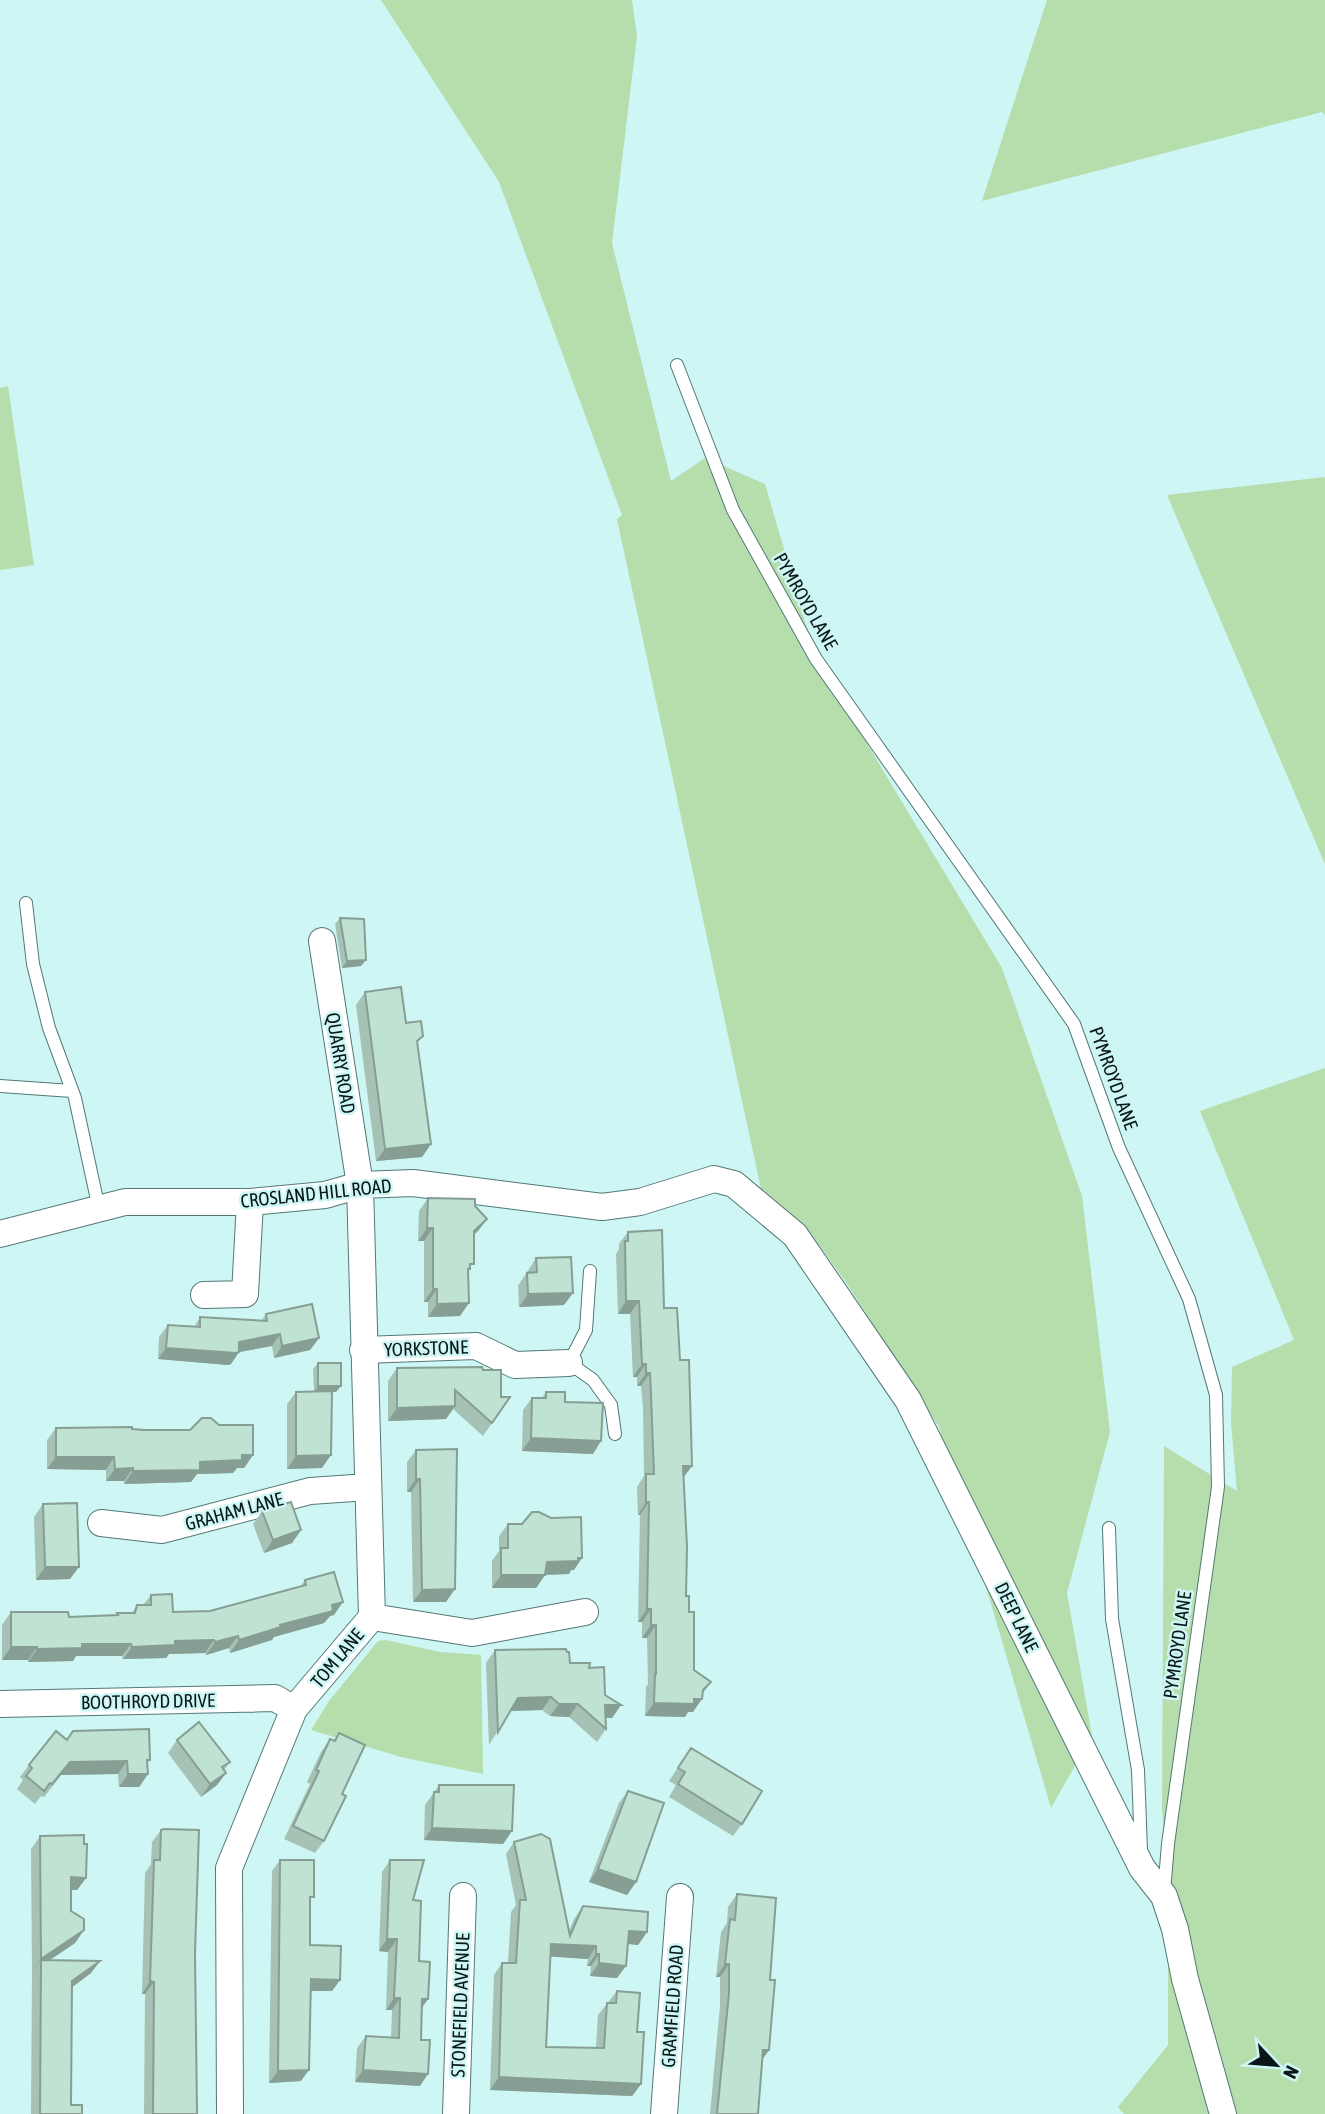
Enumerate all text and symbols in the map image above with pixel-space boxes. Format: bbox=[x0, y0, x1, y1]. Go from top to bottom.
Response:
street label: PYMROYD LANE bbox=[769, 549, 843, 653]
street label: QUARRY ROAD bbox=[322, 1011, 360, 1115]
street label: PYMROYD LANE bbox=[1085, 1023, 1143, 1133]
street label: CROSLAND HILL ROAD bbox=[239, 1174, 393, 1212]
street label: YORKSTONE bbox=[384, 1336, 468, 1360]
street label: GRAHAM LANE bbox=[183, 1487, 285, 1535]
street label: DEEP LANE bbox=[991, 1579, 1043, 1655]
street label: PYMROYD LANE bbox=[1159, 1590, 1195, 1700]
street label: TOM LANE bbox=[306, 1624, 368, 1692]
street label: BOOTHROYD DRIVE bbox=[81, 1689, 215, 1713]
street label: STONEFIELD AVENUE bbox=[446, 1932, 474, 2078]
street label: GRAMFIELD ROAD bbox=[657, 1944, 687, 2068]
north arrow bbox=[1241, 2030, 1311, 2100]
text: N bbox=[1279, 2063, 1304, 2082]

